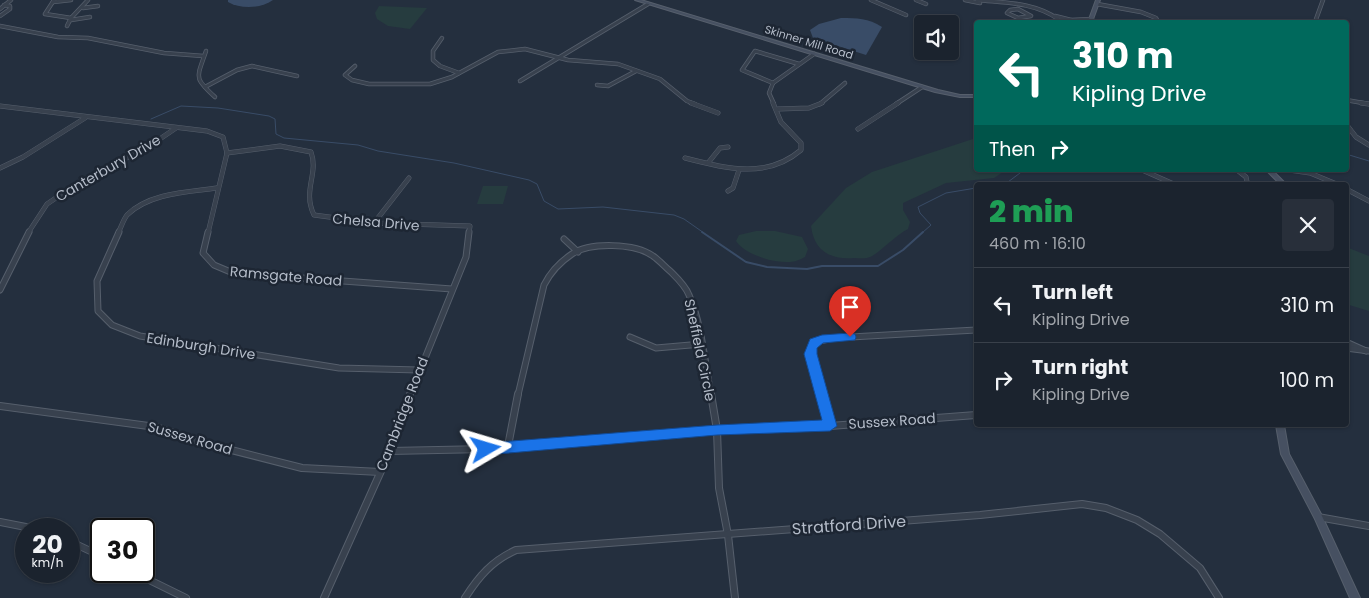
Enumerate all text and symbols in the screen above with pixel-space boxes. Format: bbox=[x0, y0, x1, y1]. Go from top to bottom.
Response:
map controls bbox=[914, 15, 959, 60]
button: sound bbox=[914, 15, 959, 60]
street label: Skinner Mill Road bbox=[763, 21, 855, 63]
text: 310 m bbox=[1072, 31, 1174, 80]
icon: left bbox=[989, 40, 1054, 105]
text: Kipling Drive bbox=[1072, 78, 1206, 109]
street label: Canterbury Drive bbox=[52, 130, 165, 206]
icon: right bbox=[1045, 135, 1073, 163]
text: Then bbox=[989, 136, 1035, 163]
text: 2 min bbox=[989, 190, 1074, 233]
button: close bbox=[1282, 199, 1334, 251]
street label: Chelsa Drive bbox=[332, 208, 421, 236]
text: 460 m · 16:10 bbox=[989, 232, 1086, 255]
street label: Ramsgate Road bbox=[229, 261, 343, 291]
text: Turn left bbox=[1032, 279, 1113, 306]
pin bbox=[829, 286, 871, 337]
icon: left bbox=[989, 291, 1017, 319]
text: 310 m bbox=[1280, 292, 1334, 319]
icon: arrive bbox=[836, 293, 864, 321]
street label: Sheffield Circle bbox=[679, 297, 721, 403]
text: Kipling Drive bbox=[1032, 308, 1130, 331]
street label: Edinburgh Drive bbox=[145, 328, 257, 365]
street label: Cambridge Road bbox=[371, 354, 433, 474]
text: Turn right bbox=[1032, 354, 1128, 381]
icon: right bbox=[989, 366, 1017, 394]
text: 100 m bbox=[1279, 367, 1334, 394]
text: Kipling Drive bbox=[1032, 383, 1130, 406]
street label: Sussex Road bbox=[848, 408, 936, 434]
street label: Sussex Road bbox=[145, 416, 235, 460]
position arrow bbox=[459, 422, 511, 474]
street label: Stratford Drive bbox=[791, 510, 907, 540]
speed limit sign: 30 bbox=[90, 518, 155, 583]
text: 20 bbox=[32, 527, 63, 562]
text: km/h bbox=[32, 554, 63, 571]

